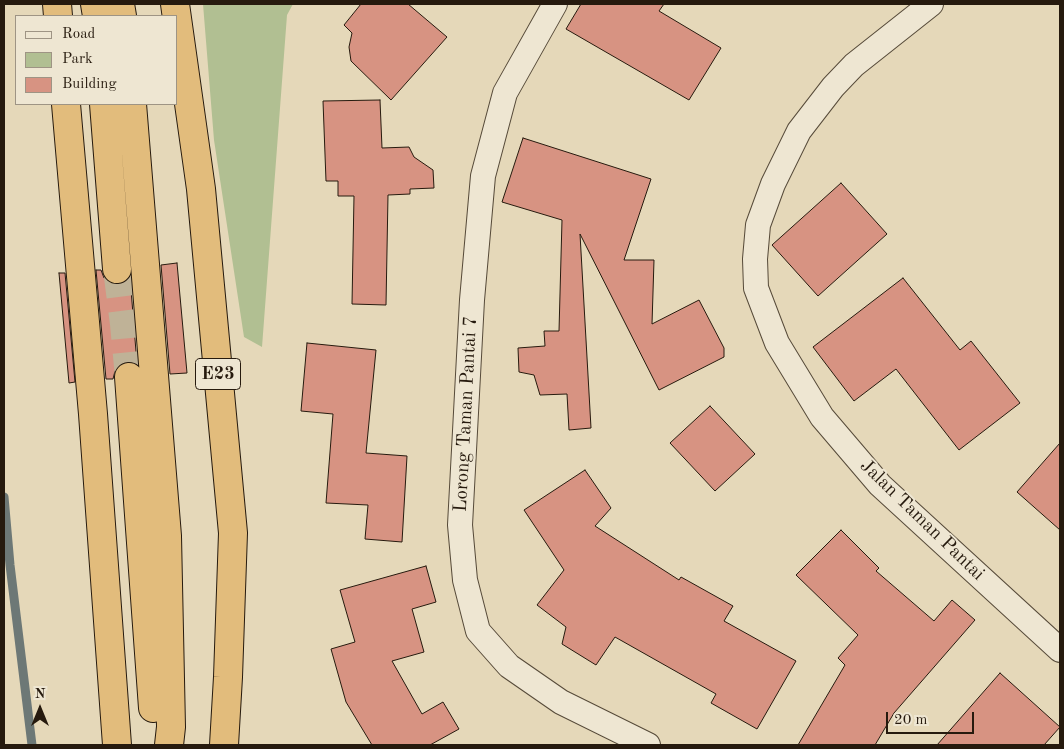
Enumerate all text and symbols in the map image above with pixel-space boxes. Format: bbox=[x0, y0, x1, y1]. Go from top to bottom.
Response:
legend bbox=[15, 15, 178, 105]
text: Road bbox=[62, 27, 95, 42]
text: Park bbox=[62, 52, 93, 67]
text: Building bbox=[62, 77, 117, 92]
street label: Lorong Taman Pantai 7 bbox=[449, 315, 483, 513]
road number: E23 bbox=[196, 358, 240, 389]
street label: Jalan Taman Pantai bbox=[855, 455, 989, 585]
north arrow bbox=[15, 684, 65, 734]
text: N bbox=[35, 687, 45, 701]
scale bar bbox=[889, 702, 976, 734]
text: 20 m bbox=[894, 713, 928, 728]

